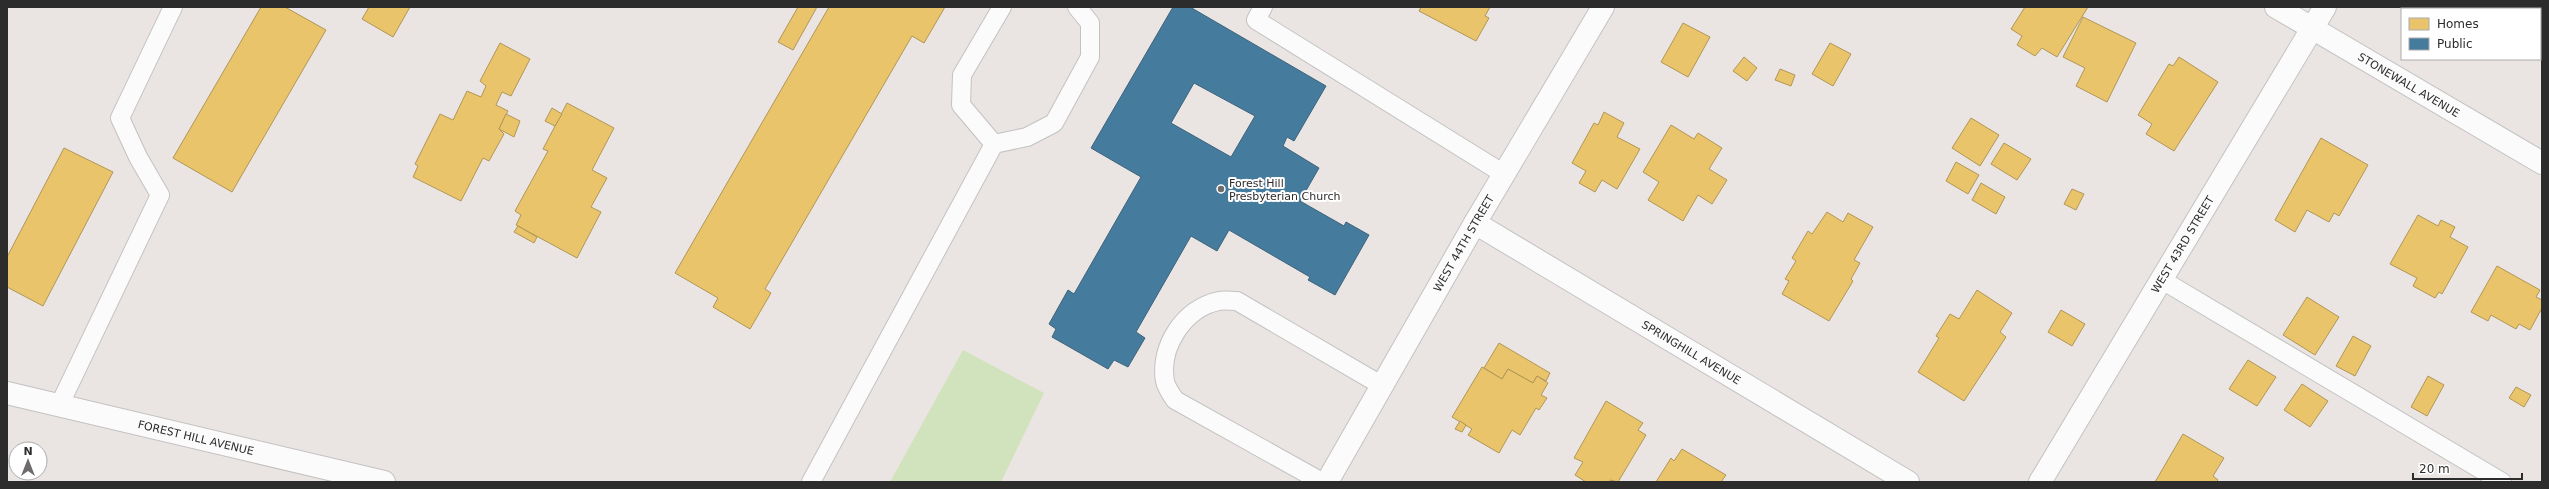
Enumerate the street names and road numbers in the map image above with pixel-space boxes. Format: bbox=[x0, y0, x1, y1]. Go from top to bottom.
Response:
street label: STONEWALL AVENUE bbox=[2356, 50, 2462, 120]
street label: WEST 44TH STREET bbox=[1431, 192, 1497, 294]
street label: WEST 43RD STREET bbox=[2148, 193, 2217, 295]
street label: SPRINGHILL AVENUE bbox=[1639, 318, 1743, 387]
street label: FOREST HILL AVENUE bbox=[137, 418, 255, 458]

